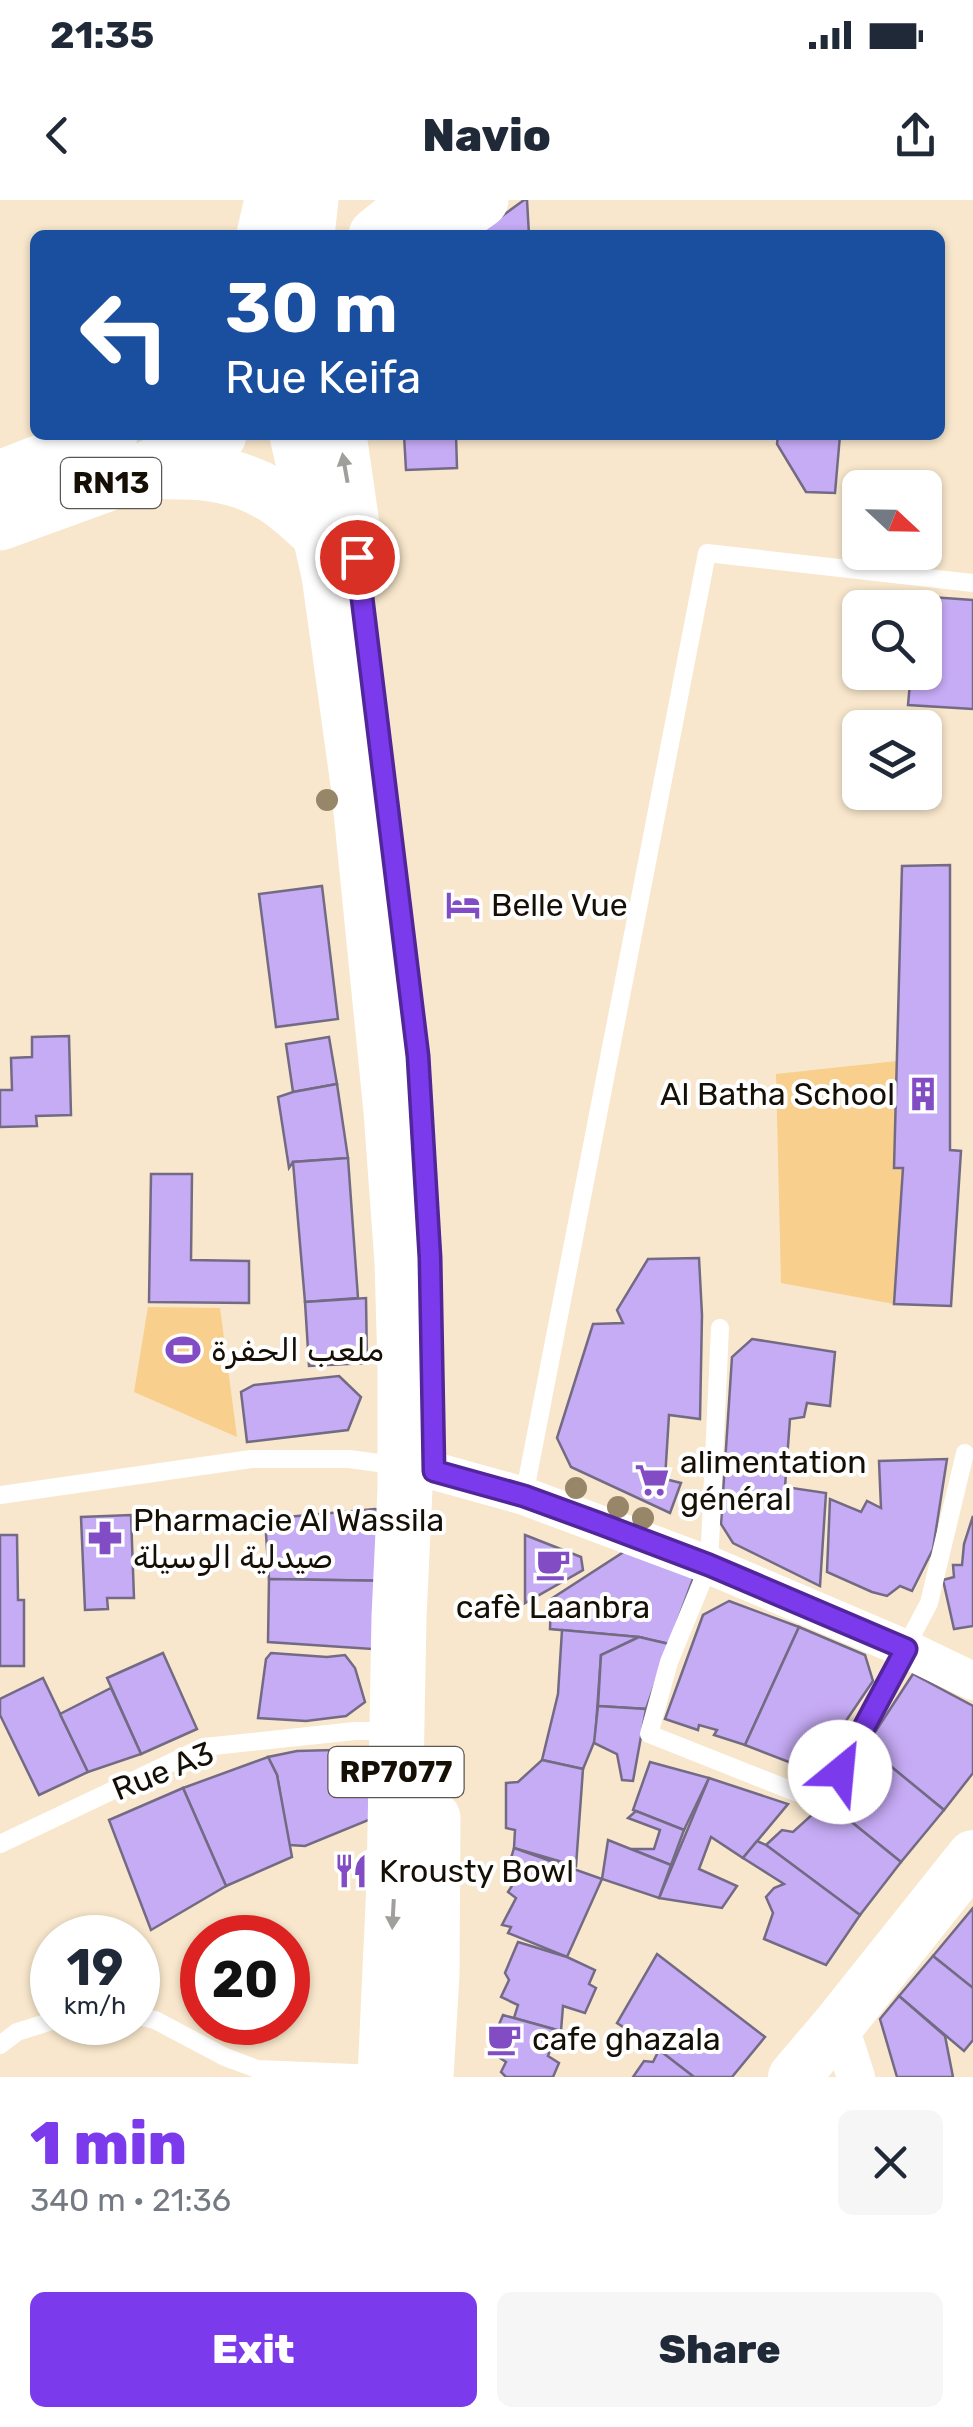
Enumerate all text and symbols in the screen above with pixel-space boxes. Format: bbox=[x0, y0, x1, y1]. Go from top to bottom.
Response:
text: 21:35 bbox=[50, 12, 154, 58]
icon: back bbox=[30, 108, 85, 163]
icon: share bbox=[888, 108, 943, 163]
text: Navio bbox=[422, 109, 551, 162]
text: 30 m bbox=[225, 267, 398, 350]
icon: left bbox=[60, 270, 190, 400]
text: Rue Keifa bbox=[225, 351, 421, 404]
one-way arrow bbox=[337, 452, 352, 484]
road number: RN13 bbox=[61, 458, 161, 508]
north arrow bbox=[842, 470, 942, 570]
map controls bbox=[842, 470, 942, 810]
pin bbox=[315, 515, 400, 600]
icon: arrive bbox=[330, 530, 385, 585]
button: search bbox=[842, 590, 942, 690]
button: layers bbox=[842, 710, 942, 810]
hotel icon: Belle Vue bbox=[444, 886, 482, 924]
place label: Belle Vue bbox=[491, 886, 628, 924]
place label: Al Batha School bbox=[660, 1075, 895, 1113]
building icon: Al Batha School bbox=[904, 1075, 942, 1113]
sports icon: ملعب الحفرة bbox=[164, 1331, 202, 1369]
place label: ملعب الحفرة bbox=[211, 1331, 384, 1369]
place label: alimentation général bbox=[680, 1443, 867, 1518]
supermarket icon: alimentation général bbox=[633, 1461, 671, 1499]
place label: Pharmacie Al Wassila صيدلية الوسيلة bbox=[133, 1501, 444, 1576]
pharmacy icon: Pharmacie Al Wassila صيدلية الوسيلة bbox=[86, 1519, 124, 1557]
cafe icon: cafè Laanbra bbox=[534, 1545, 572, 1583]
place label: cafè Laanbra bbox=[456, 1588, 650, 1626]
position arrow bbox=[788, 1720, 892, 1824]
street label: Rue A3 bbox=[107, 1734, 219, 1808]
road number: RP7077 bbox=[328, 1747, 464, 1797]
restaurant icon: Krousty Bowl bbox=[332, 1852, 370, 1890]
place label: Krousty Bowl bbox=[379, 1852, 574, 1890]
one-way arrow bbox=[385, 1898, 401, 1930]
speed limit sign: 20 bbox=[180, 1915, 310, 2045]
text: 19 bbox=[67, 1938, 123, 1998]
text: km/h bbox=[64, 1991, 126, 2020]
cafe icon: cafe ghazala bbox=[485, 2020, 523, 2058]
place label: cafe ghazala bbox=[532, 2020, 721, 2058]
text: 1 min bbox=[30, 2108, 187, 2179]
button: close bbox=[838, 2110, 943, 2215]
text: 340 m · 21:36 bbox=[30, 2181, 231, 2219]
button: Exit bbox=[30, 2292, 477, 2407]
button: Share bbox=[497, 2292, 943, 2407]

